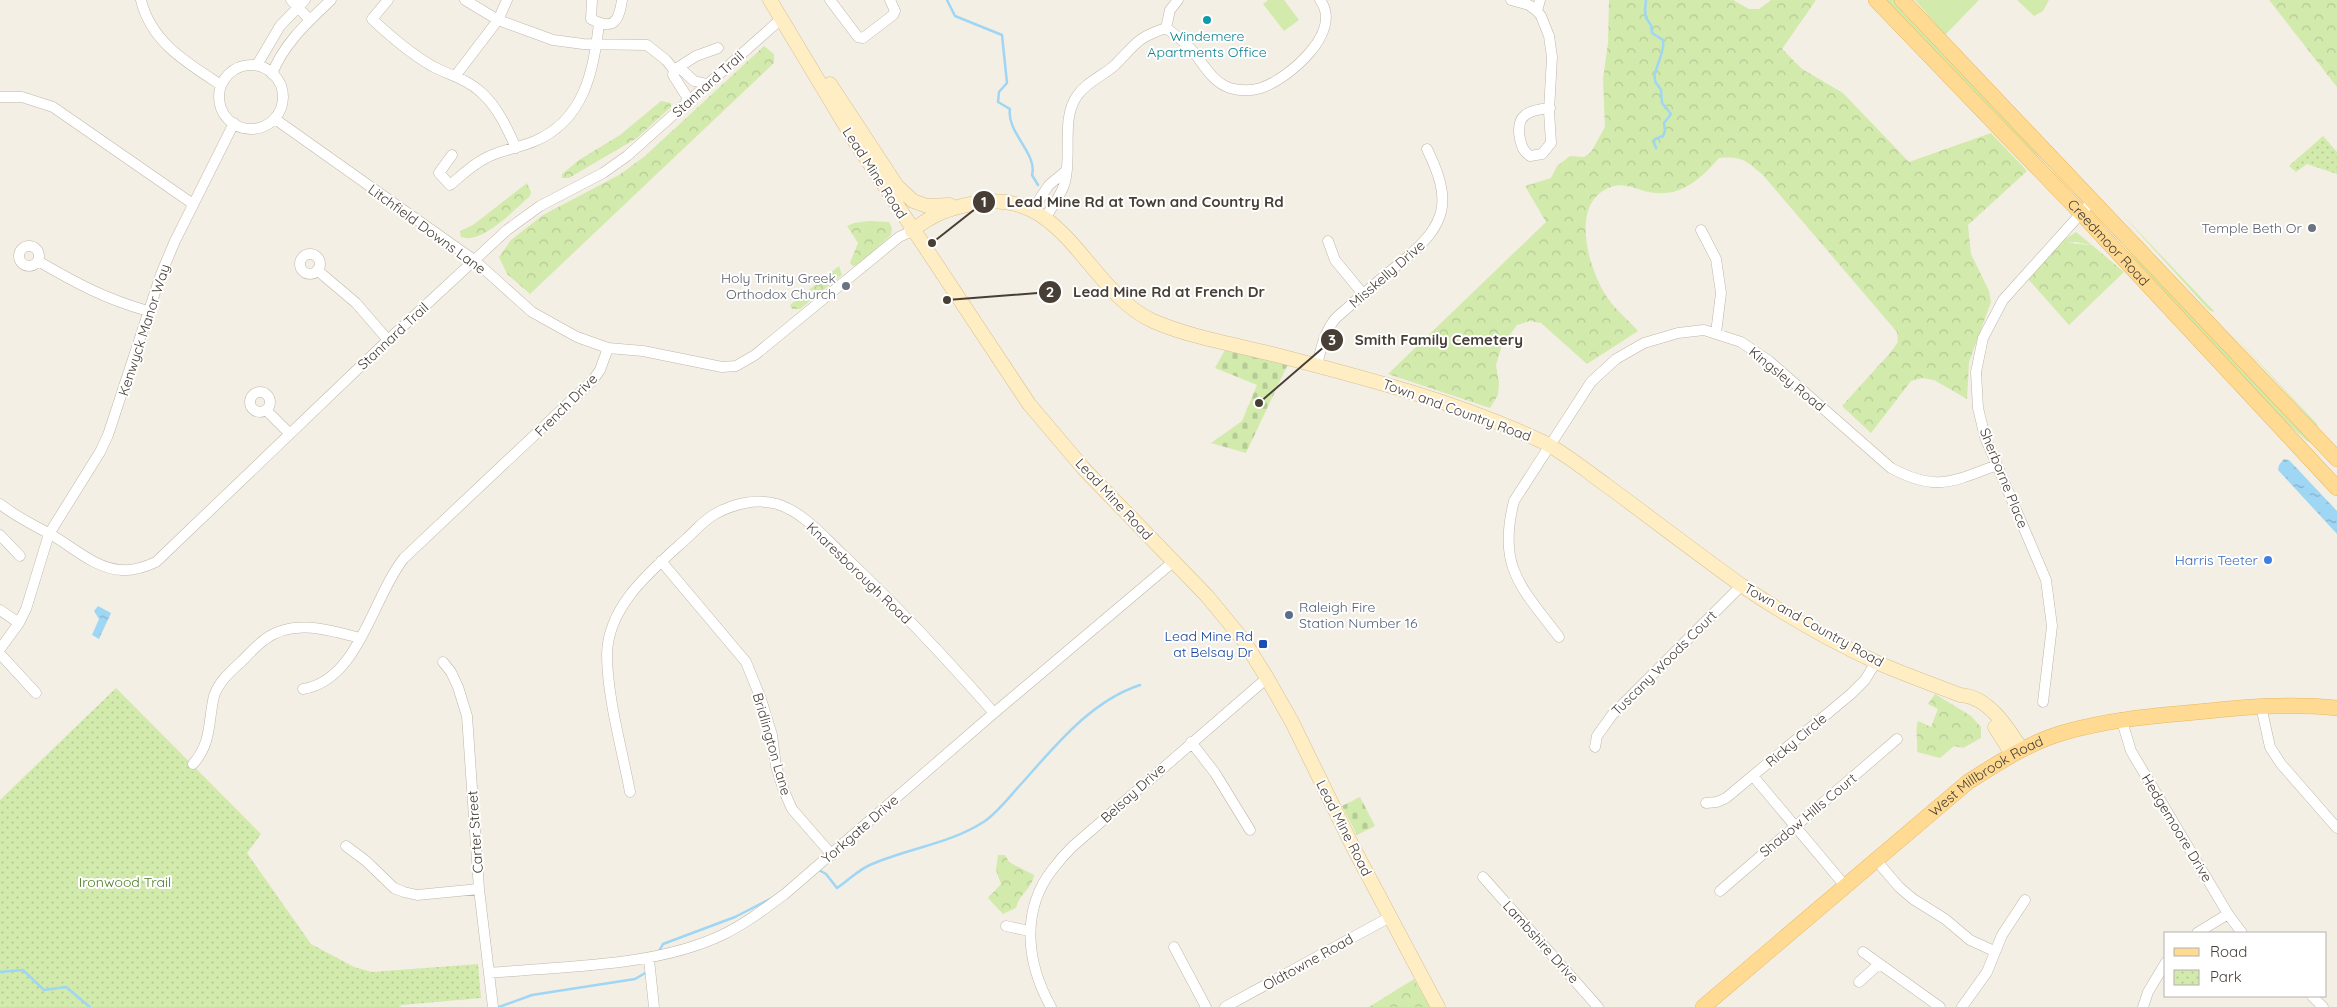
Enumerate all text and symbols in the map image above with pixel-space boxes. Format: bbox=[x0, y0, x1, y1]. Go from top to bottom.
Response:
marker: Windemere Apartments Office bbox=[1201, 14, 1213, 26]
place label: Windemere Apartments Office bbox=[1147, 27, 1267, 61]
street label: Stannard Trail bbox=[668, 47, 748, 121]
street label: Lead Mine Road bbox=[839, 124, 911, 222]
street label: Litchfield Downs Lane bbox=[365, 180, 489, 278]
callout: Lead Mine Rd at Town and Country Rd bbox=[972, 187, 1294, 217]
text: 1 bbox=[981, 192, 987, 211]
text: Lead Mine Rd at Town and Country Rd bbox=[1006, 192, 1284, 211]
street label: Creedmoor Road bbox=[2064, 195, 2153, 290]
place label: Temple Beth Or bbox=[2202, 219, 2303, 237]
marker: Temple Beth Or bbox=[2306, 222, 2318, 234]
street label: Misskelly Drive bbox=[1345, 236, 1429, 312]
street label: Kenwyck Manor Way bbox=[114, 262, 174, 398]
place label: Holy Trinity Greek Orthodox Church bbox=[721, 269, 836, 303]
callout: Lead Mine Rd at French Dr bbox=[1038, 277, 1275, 307]
marker: Holy Trinity Greek Orthodox Church bbox=[840, 280, 852, 292]
text: 2 bbox=[1046, 282, 1054, 301]
text: Lead Mine Rd at French Dr bbox=[1073, 282, 1266, 301]
street label: Stannard Trail bbox=[354, 298, 432, 374]
callout: Smith Family Cemetery bbox=[1320, 325, 1533, 355]
text: 3 bbox=[1328, 330, 1336, 349]
text: Smith Family Cemetery bbox=[1355, 330, 1523, 349]
street label: Kingsley Road bbox=[1745, 343, 1829, 415]
street label: French Drive bbox=[531, 370, 601, 440]
street label: Town and Country Road bbox=[1380, 375, 1534, 445]
street label: Sherborne Place bbox=[1976, 425, 2032, 531]
street label: Lead Mine Road bbox=[1071, 454, 1157, 544]
street label: Knaresborough Road bbox=[803, 518, 915, 628]
place label: Harris Teeter bbox=[2175, 551, 2259, 569]
marker: Harris Teeter bbox=[2262, 554, 2274, 566]
street label: Town and Country Road bbox=[1741, 579, 1887, 671]
place label: Raleigh Fire Station Number 16 bbox=[1299, 598, 1418, 632]
street label: Tuscany Woods Court bbox=[1608, 606, 1721, 719]
marker: Raleigh Fire Station Number 16 bbox=[1283, 609, 1295, 621]
place label: Lead Mine Rd at Belsay Dr bbox=[1165, 627, 1254, 661]
marker: Lead Mine Rd at Belsay Dr bbox=[1257, 638, 1269, 650]
street label: Bridlington Lane bbox=[749, 691, 795, 798]
street label: Ricky Circle bbox=[1762, 709, 1830, 771]
street label: West Millbrook Road bbox=[1925, 732, 2046, 820]
street label: Belsay Drive bbox=[1097, 759, 1169, 827]
street label: Shadow Hills Court bbox=[1756, 769, 1860, 861]
street label: Hedgemoore Drive bbox=[2138, 771, 2216, 885]
street label: Lead Mine Road bbox=[1312, 777, 1376, 879]
street label: Carter Street bbox=[463, 790, 487, 874]
street label: Yorkgate Drive bbox=[818, 791, 902, 867]
park label: Ironwood Trail bbox=[79, 873, 171, 891]
street label: Lambshire Drive bbox=[1499, 897, 1583, 987]
street label: Oldtowne Road bbox=[1260, 930, 1356, 994]
legend bbox=[2164, 932, 2327, 997]
text: Road bbox=[2210, 942, 2247, 961]
text: Park bbox=[2210, 967, 2242, 986]

